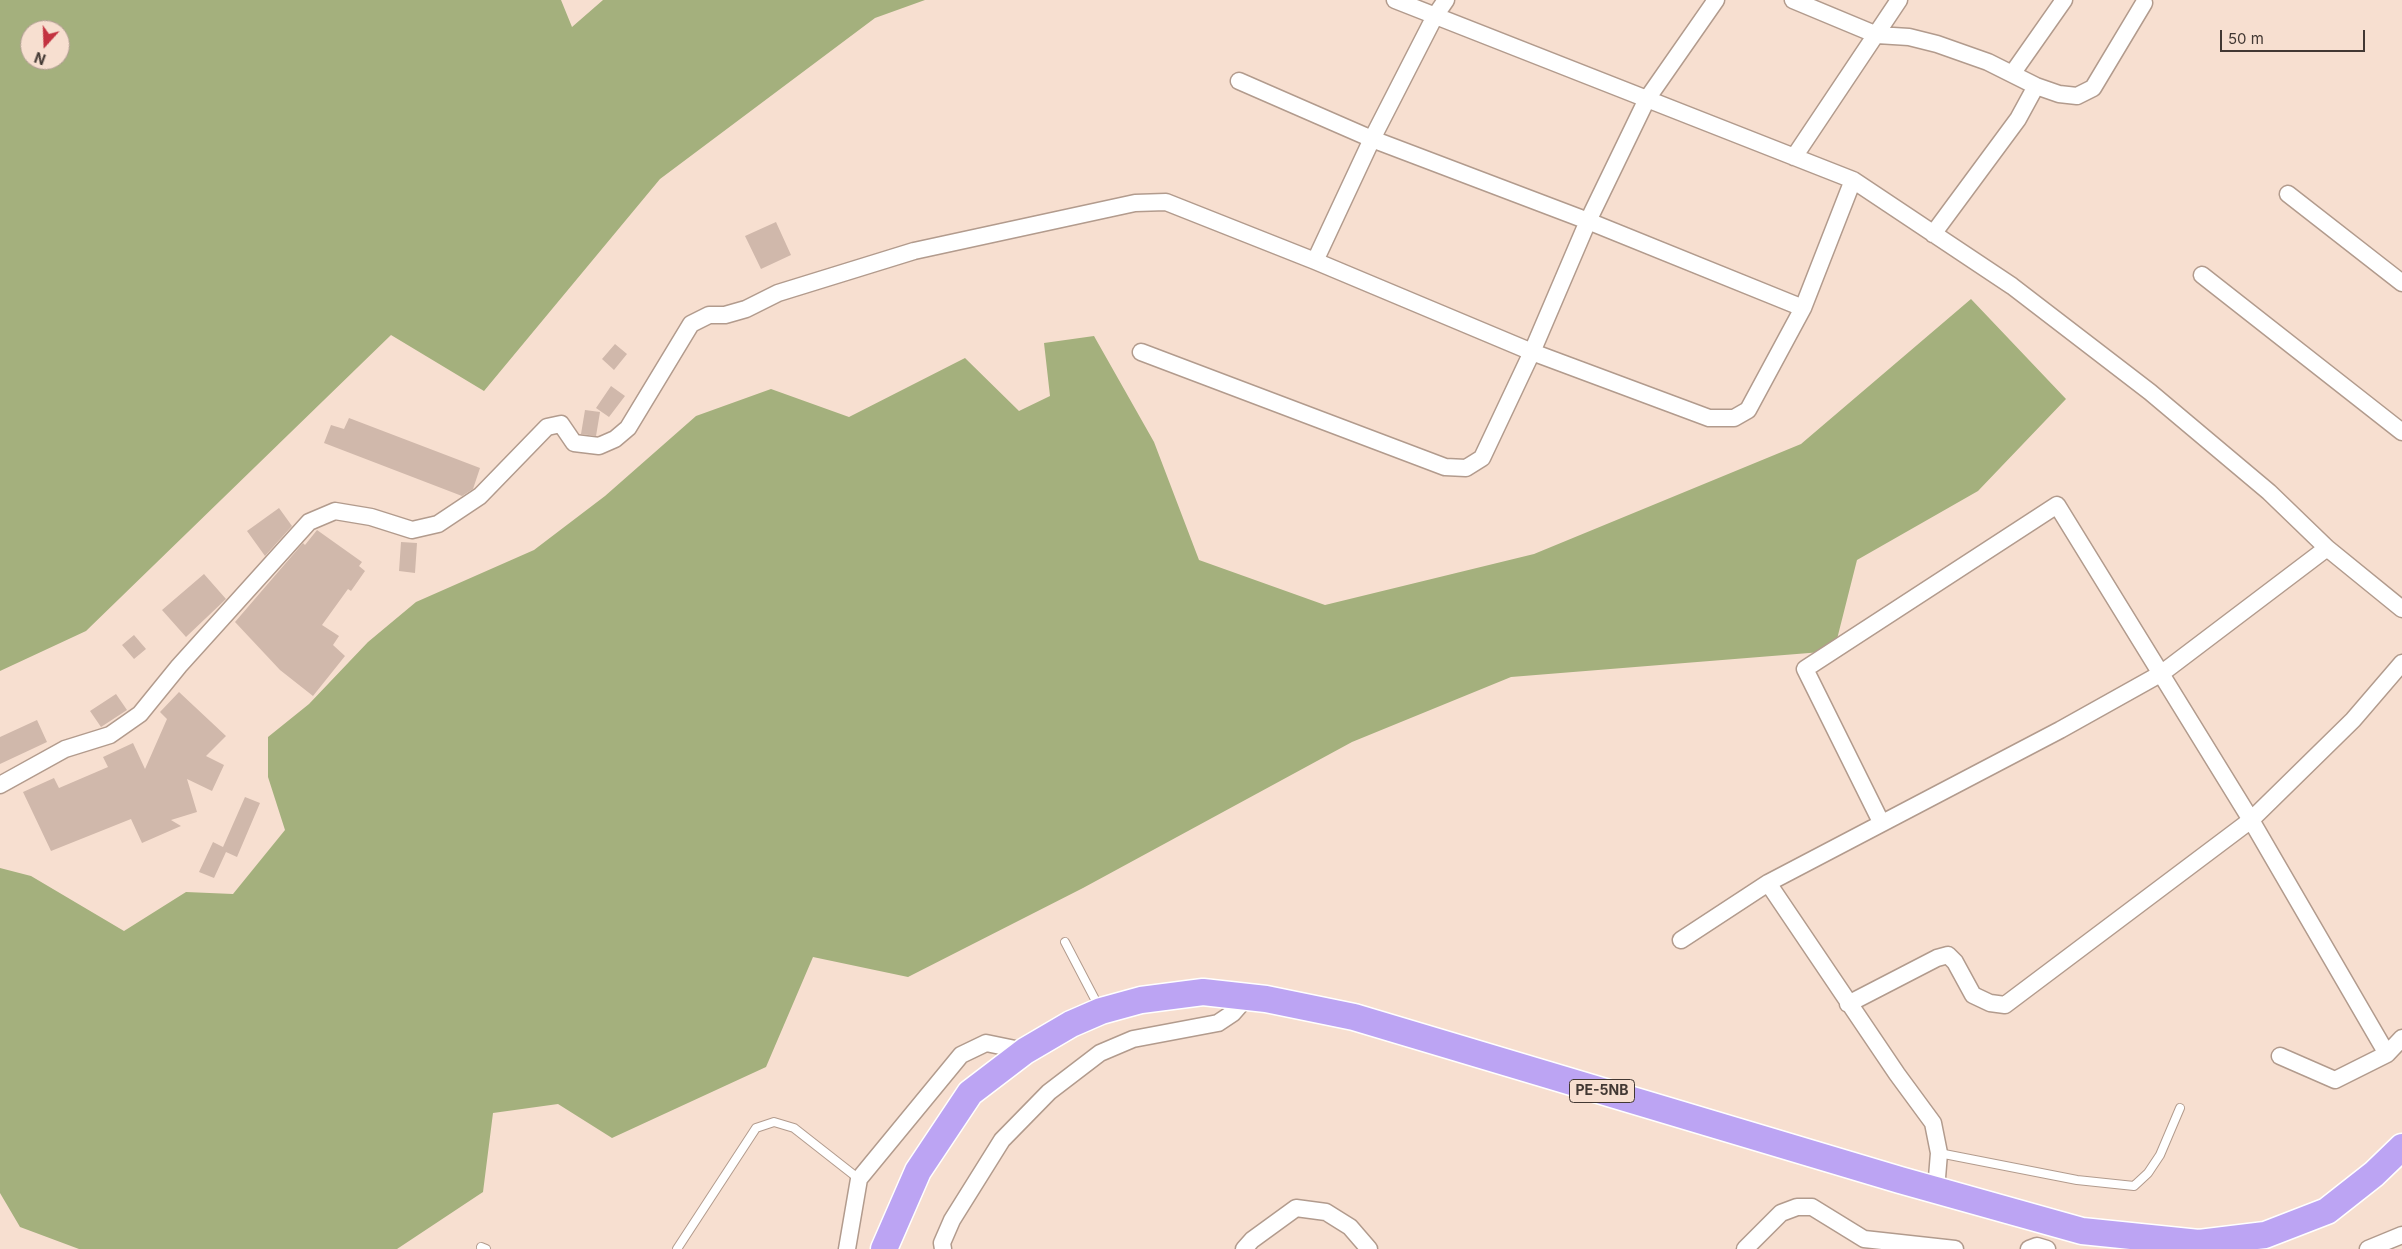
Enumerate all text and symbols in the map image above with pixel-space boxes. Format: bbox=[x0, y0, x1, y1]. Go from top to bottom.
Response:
north arrow bbox=[20, 20, 70, 70]
scale bar bbox=[2222, 20, 2367, 52]
text: 50 m bbox=[2228, 29, 2264, 48]
text: N bbox=[32, 49, 48, 68]
road number: PE-5NB bbox=[1570, 1080, 1634, 1102]

